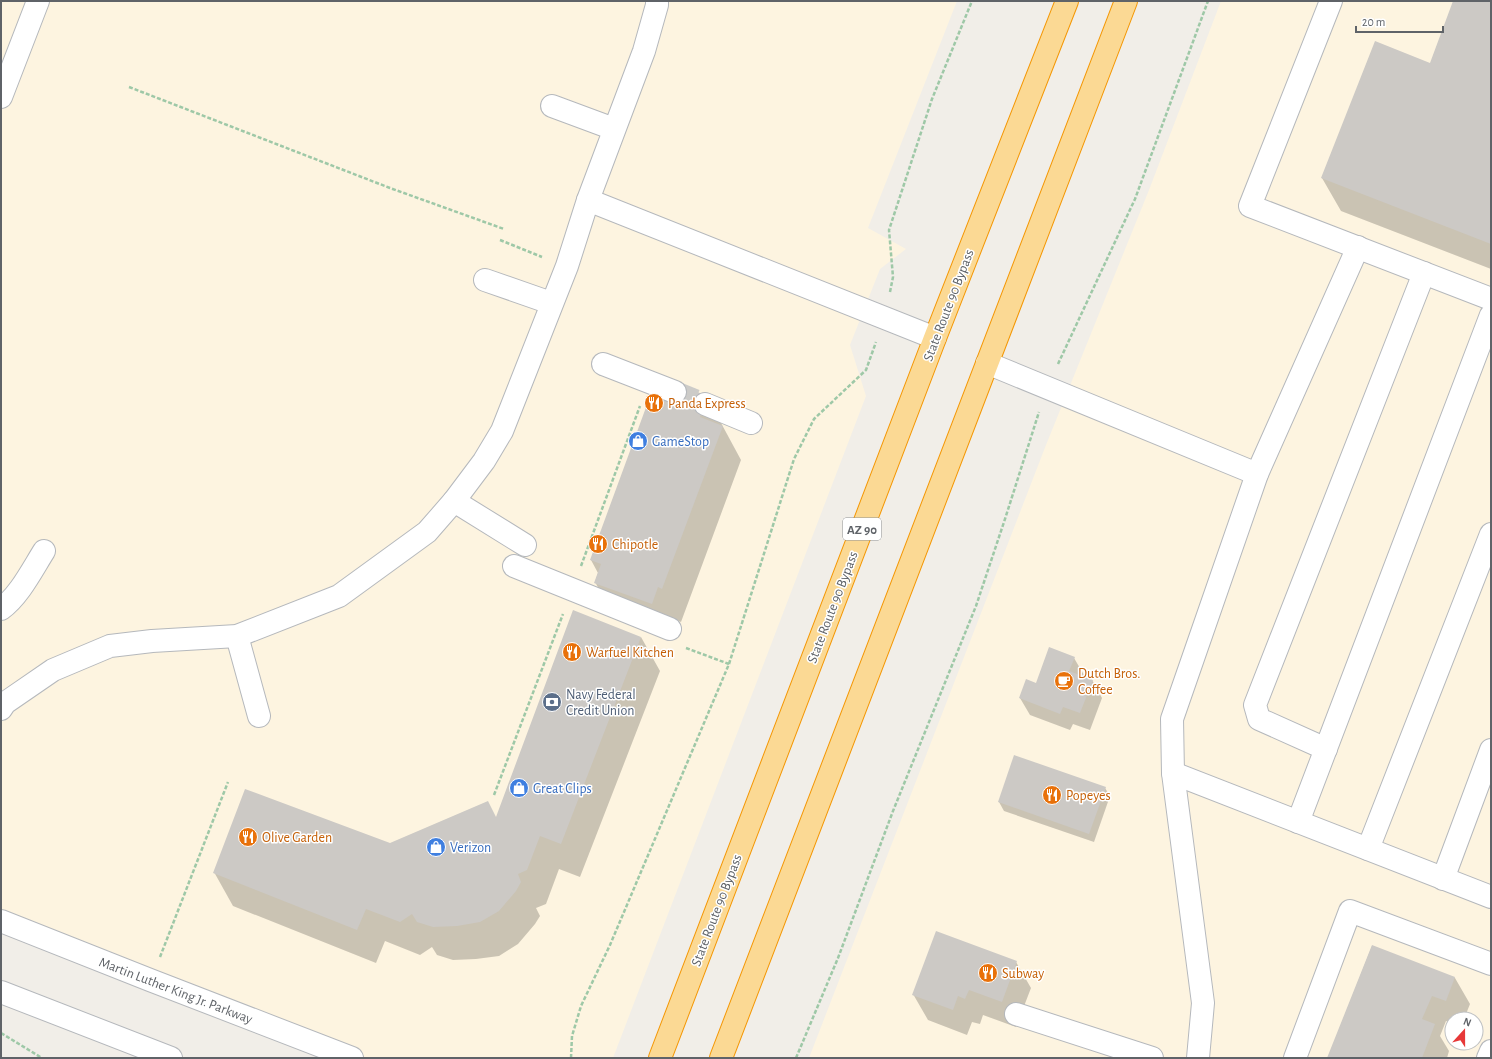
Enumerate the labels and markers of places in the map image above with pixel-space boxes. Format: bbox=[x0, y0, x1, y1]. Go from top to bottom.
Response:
restaurant icon: Panda Express bbox=[643, 392, 665, 414]
place label: Panda Express bbox=[668, 397, 746, 411]
shop icon: GameStop bbox=[627, 430, 649, 452]
place label: GameStop bbox=[652, 435, 709, 449]
restaurant icon: Chipotle bbox=[587, 533, 609, 555]
place label: Chipotle bbox=[612, 538, 658, 552]
restaurant icon: Warfuel Kitchen bbox=[561, 641, 583, 663]
place label: Warfuel Kitchen bbox=[586, 646, 674, 660]
place label: Dutch Bros. Coffee bbox=[1078, 667, 1140, 697]
cafe icon: Dutch Bros. Coffee bbox=[1053, 670, 1075, 692]
place label: Navy Federal Credit Union bbox=[566, 688, 636, 718]
bank icon: Navy Federal Credit Union bbox=[541, 691, 563, 713]
shop icon: Great Clips bbox=[508, 777, 530, 799]
place label: Great Clips bbox=[533, 782, 592, 796]
restaurant icon: Popeyes bbox=[1041, 784, 1063, 806]
place label: Popeyes bbox=[1066, 789, 1111, 803]
restaurant icon: Olive Garden bbox=[237, 826, 259, 848]
place label: Olive Garden bbox=[262, 831, 332, 845]
shop icon: Verizon bbox=[425, 836, 447, 858]
place label: Verizon bbox=[450, 841, 491, 855]
restaurant icon: Subway bbox=[977, 962, 999, 984]
place label: Subway bbox=[1002, 967, 1044, 981]

